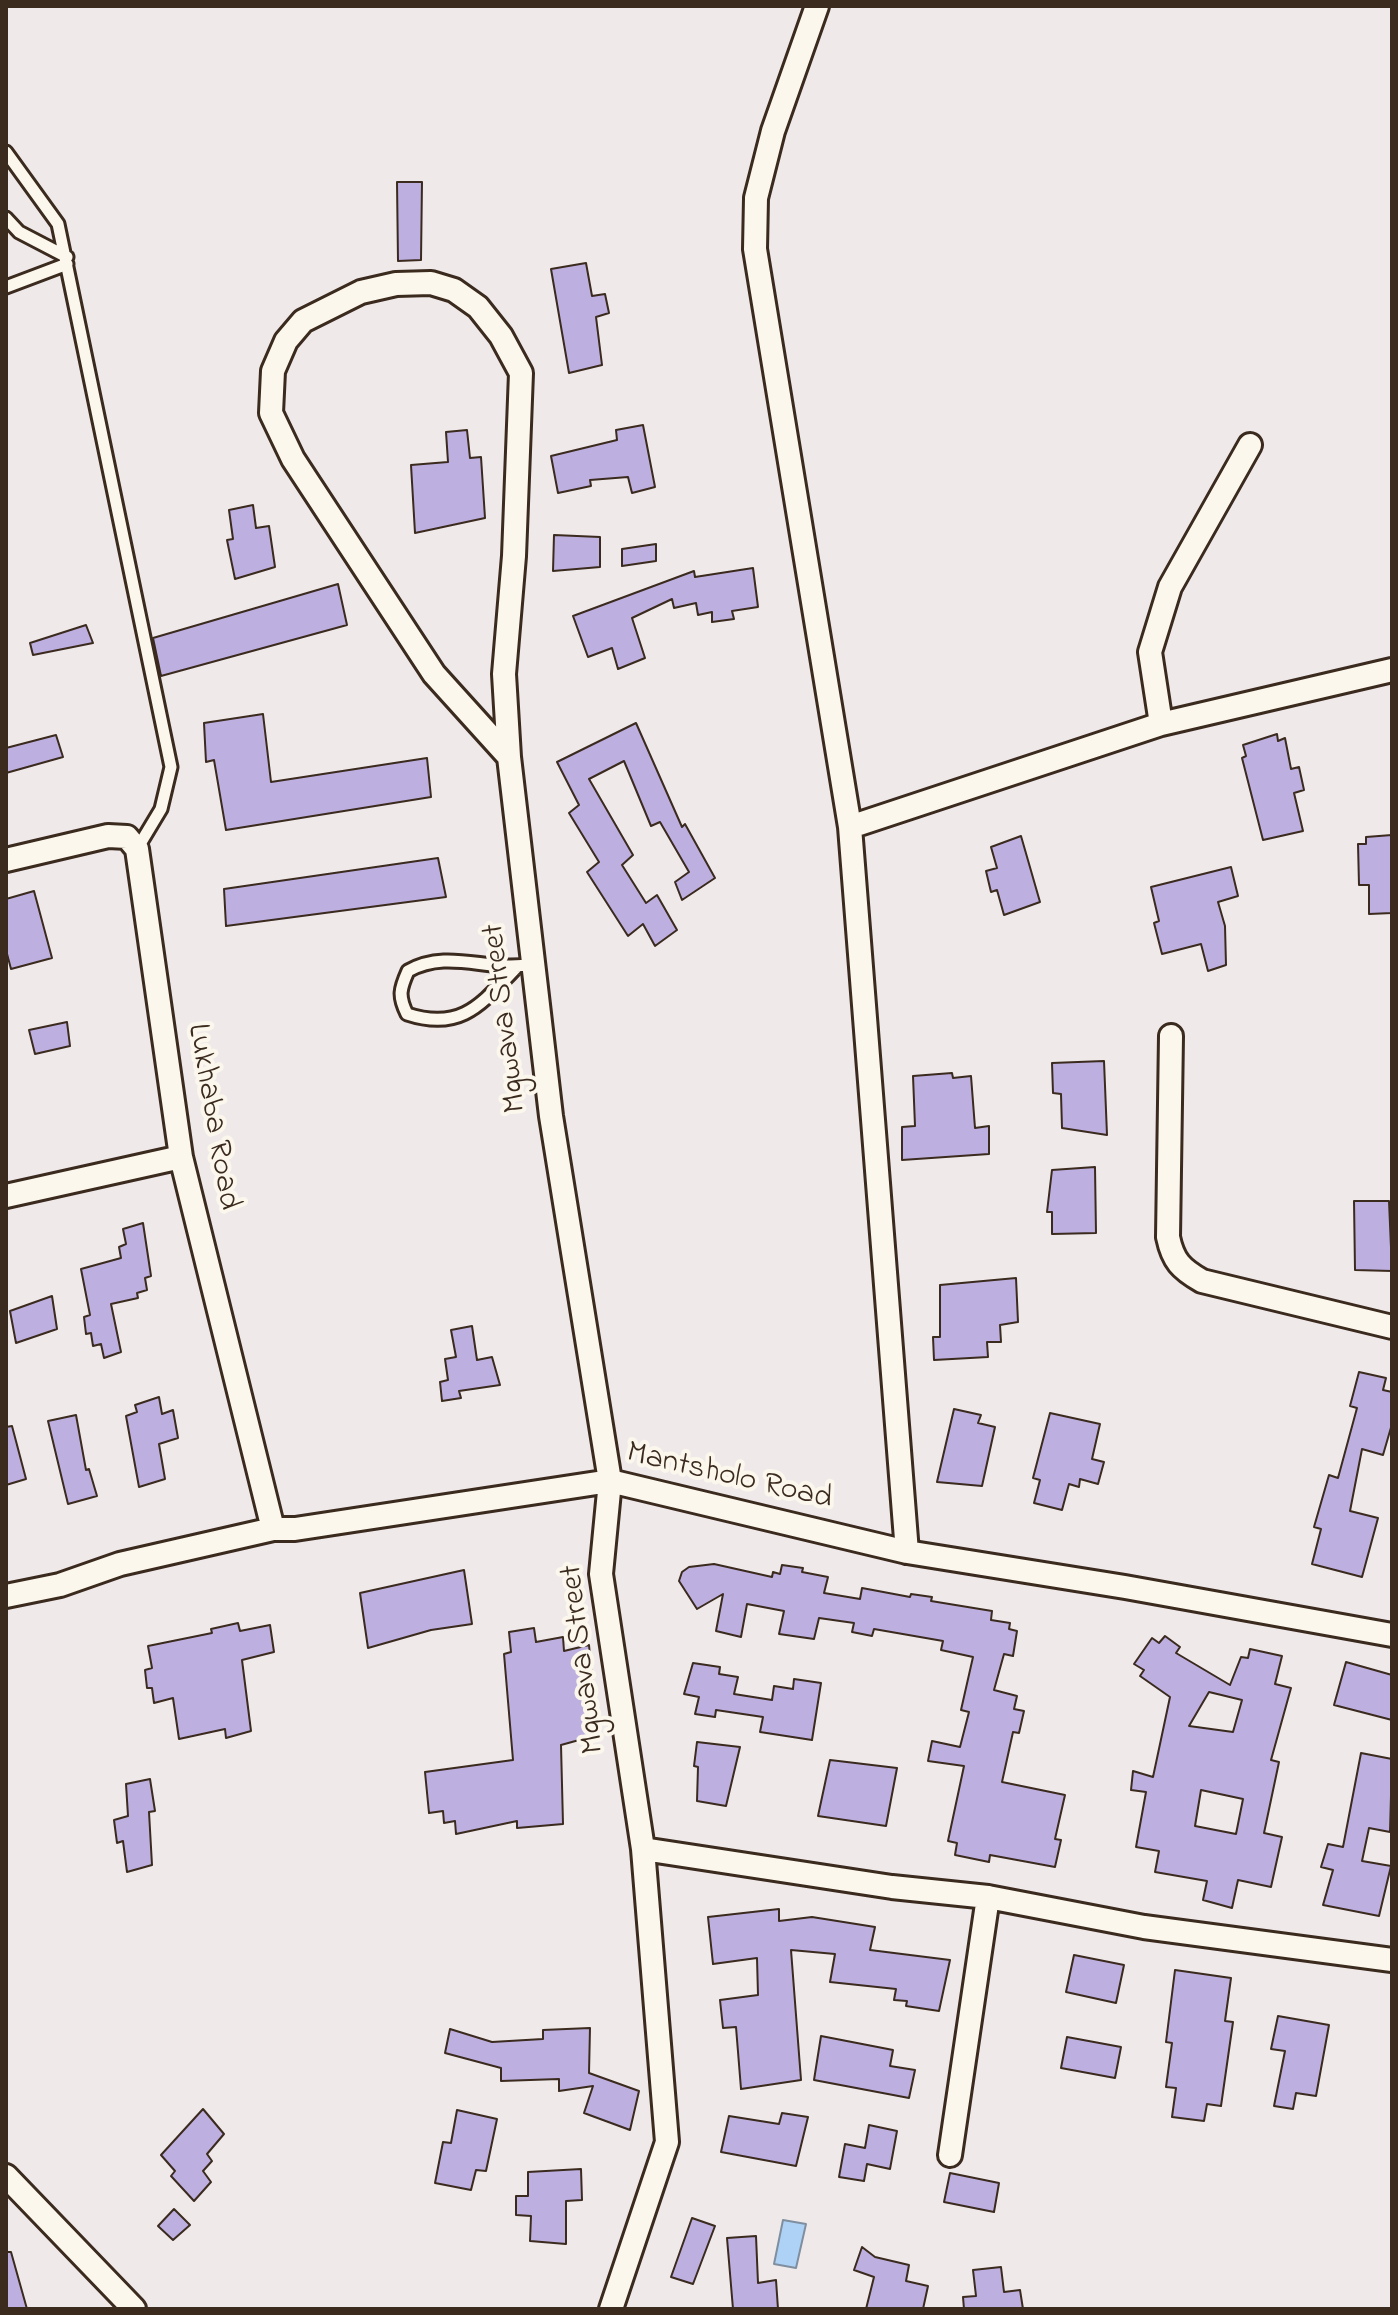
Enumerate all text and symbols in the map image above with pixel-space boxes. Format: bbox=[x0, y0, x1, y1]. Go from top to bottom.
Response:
street label: Mgwava Street bbox=[476, 921, 538, 1115]
street label: Lukhaba Road bbox=[176, 1021, 246, 1213]
street label: Mantsholo Road bbox=[622, 1436, 836, 1520]
street label: Mgwava Street bbox=[554, 1562, 616, 1756]

